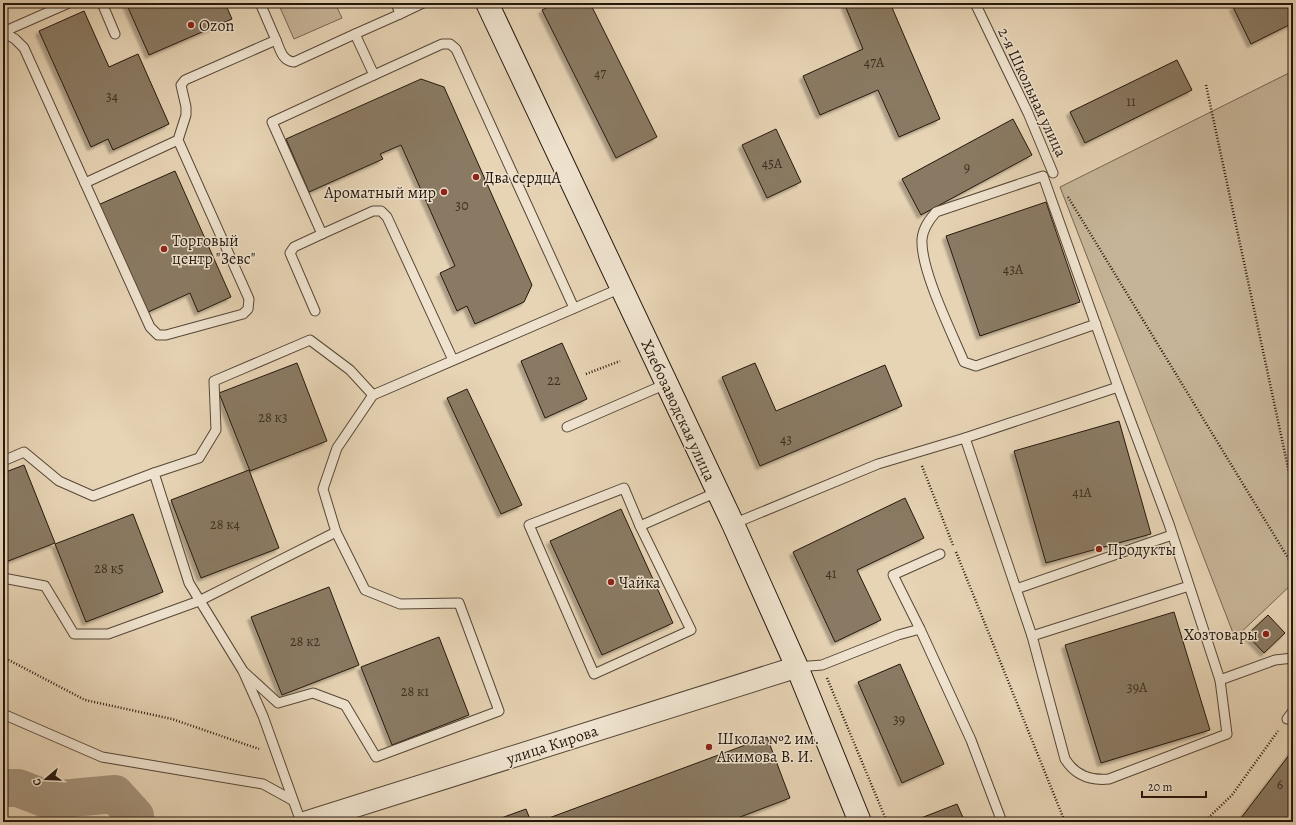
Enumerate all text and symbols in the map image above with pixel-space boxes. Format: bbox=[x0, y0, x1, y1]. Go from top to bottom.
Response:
place label: Ozon bbox=[199, 15, 234, 37]
marker: Ozon bbox=[186, 20, 196, 30]
street label: 2-я Школьная улица bbox=[992, 24, 1072, 161]
house number: 47А bbox=[864, 53, 885, 72]
house number: 47 bbox=[594, 64, 606, 83]
house number: 34 bbox=[106, 87, 118, 106]
house number: 11 bbox=[1126, 92, 1136, 111]
house number: 45А bbox=[762, 154, 783, 173]
house number: 9 bbox=[964, 158, 970, 177]
place label: Два сердцА bbox=[484, 167, 562, 189]
marker: Два сердцА bbox=[471, 172, 481, 182]
place label: Ароматный мир bbox=[323, 182, 436, 204]
marker: Ароматный мир bbox=[439, 187, 449, 197]
house number: 30 bbox=[455, 196, 469, 215]
place label: Торговый центр "Зевс" bbox=[172, 230, 256, 270]
marker: Торговый центр "Зевс" bbox=[159, 244, 169, 254]
house number: 43А bbox=[1003, 260, 1024, 279]
street label: Хлебозаводская улица bbox=[636, 336, 721, 485]
house number: 22 bbox=[547, 371, 561, 390]
house number: 28 к3 bbox=[258, 408, 288, 427]
house number: 43 bbox=[780, 430, 792, 449]
house number: 41А bbox=[1072, 483, 1092, 502]
house number: 28 к4 bbox=[210, 515, 240, 534]
place label: Продукты bbox=[1107, 539, 1176, 561]
marker: Продукты bbox=[1094, 544, 1104, 554]
house number: 28 к5 bbox=[94, 559, 124, 578]
house number: 41 bbox=[825, 564, 837, 583]
place label: Чайка bbox=[619, 572, 661, 594]
marker: Чайка bbox=[606, 577, 616, 587]
place label: Хозтовары bbox=[1184, 624, 1258, 646]
marker: Хозтовары bbox=[1261, 629, 1271, 639]
house number: 28 к2 bbox=[290, 632, 320, 651]
house number: 39А bbox=[1127, 678, 1148, 697]
house number: 28 к1 bbox=[401, 682, 429, 701]
house number: 39 bbox=[893, 710, 905, 729]
street label: улица Кирова bbox=[503, 720, 602, 770]
place label: Школа №2 им. Акимова В. И. bbox=[716, 728, 819, 768]
marker: Школа №2 им. Акимова В. И. bbox=[704, 742, 714, 752]
north arrow bbox=[26, 759, 66, 799]
scale bar bbox=[1142, 773, 1206, 799]
house number: 6 bbox=[1277, 775, 1283, 794]
text: С bbox=[29, 776, 45, 788]
text: 20 m bbox=[1148, 779, 1172, 795]

